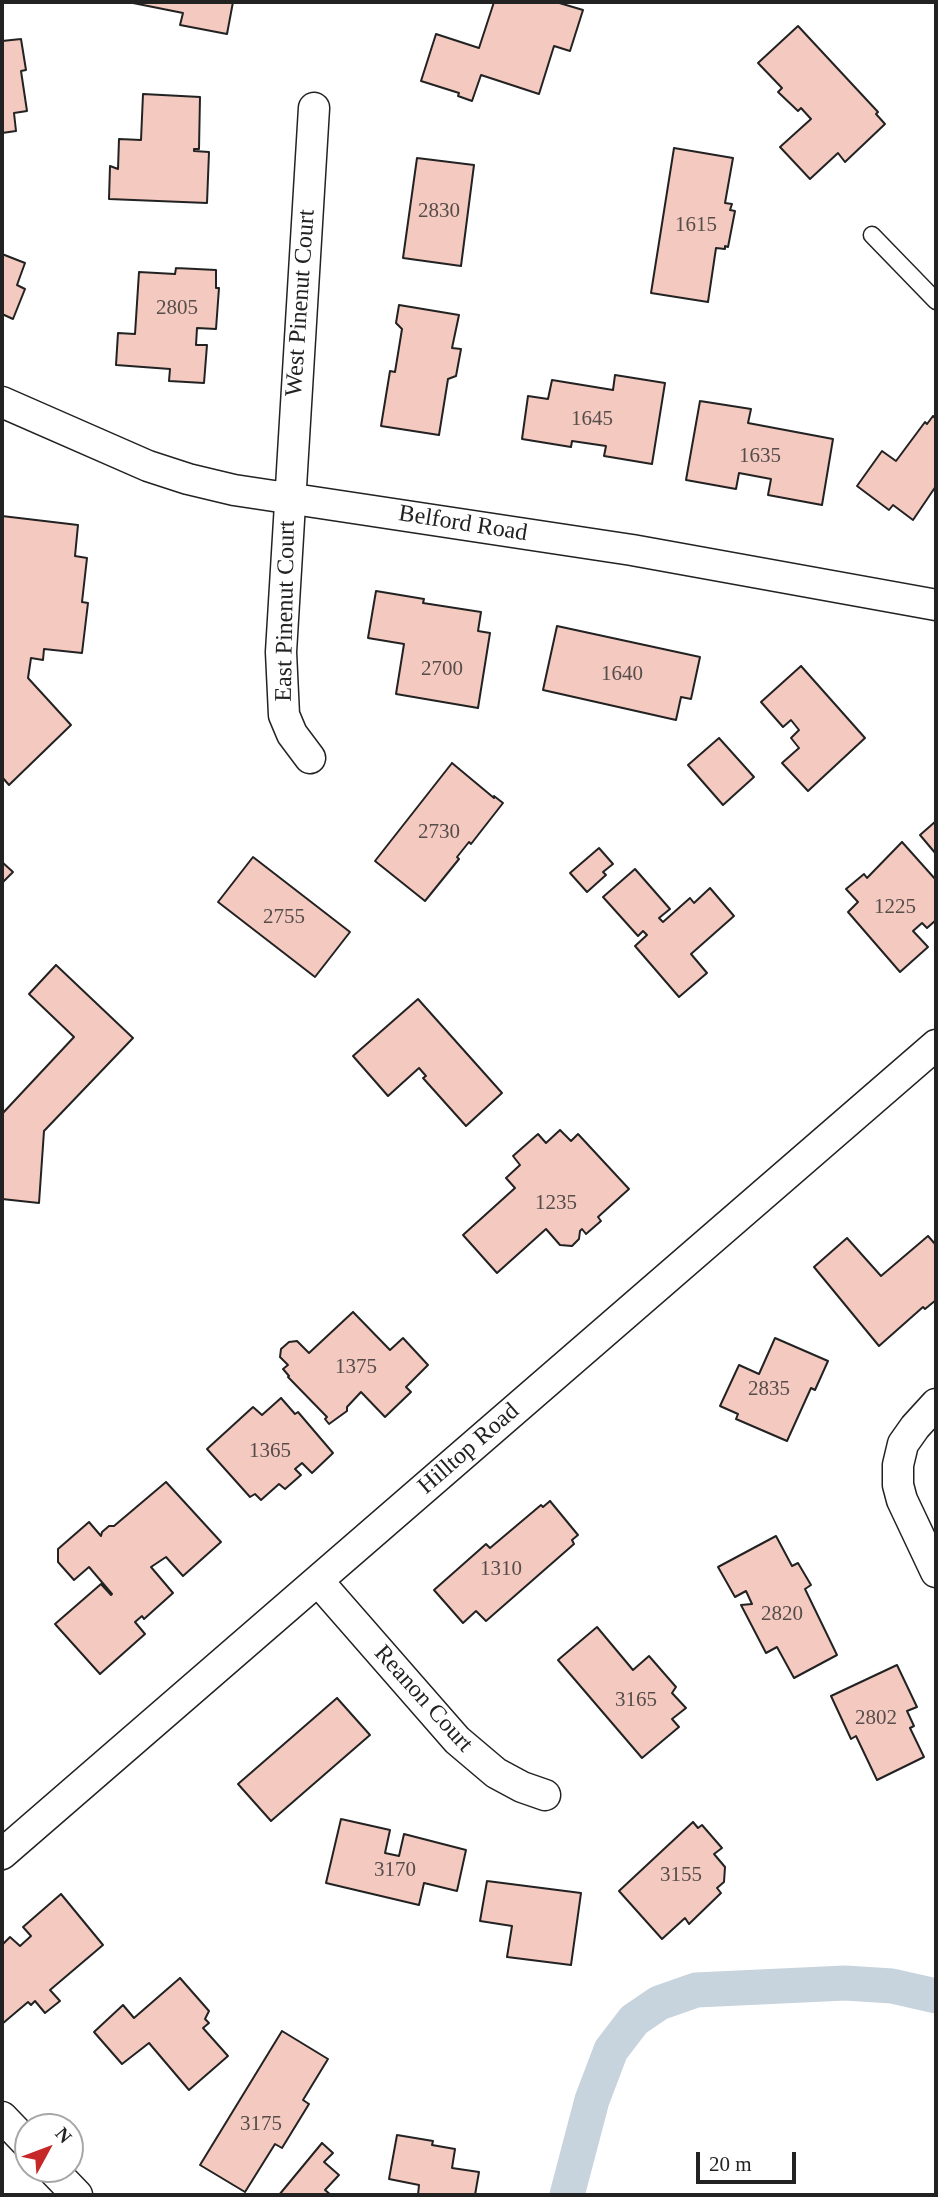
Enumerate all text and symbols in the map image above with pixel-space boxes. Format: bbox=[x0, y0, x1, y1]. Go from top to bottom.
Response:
house number: 2830 bbox=[418, 198, 460, 224]
street label: West Pinenut Court bbox=[280, 209, 322, 397]
house number: 1615 bbox=[675, 212, 717, 238]
house number: 2805 bbox=[156, 295, 198, 321]
house number: 1645 bbox=[571, 406, 613, 432]
house number: 1635 bbox=[739, 443, 781, 469]
street label: Belford Road bbox=[397, 500, 529, 548]
street label: East Pinenut Court bbox=[270, 520, 302, 702]
house number: 2700 bbox=[421, 656, 463, 682]
house number: 1640 bbox=[601, 661, 643, 687]
house number: 2730 bbox=[418, 819, 460, 845]
house number: 1225 bbox=[874, 894, 916, 920]
house number: 2755 bbox=[263, 904, 305, 930]
house number: 1235 bbox=[535, 1190, 577, 1216]
house number: 1375 bbox=[335, 1354, 377, 1380]
house number: 2835 bbox=[748, 1376, 790, 1402]
street label: Hilltop Road bbox=[413, 1397, 525, 1501]
house number: 1365 bbox=[249, 1438, 291, 1464]
house number: 1310 bbox=[480, 1556, 522, 1582]
house number: 2820 bbox=[761, 1601, 803, 1627]
street label: Reanon Court bbox=[367, 1640, 479, 1758]
house number: 3165 bbox=[615, 1687, 657, 1713]
house number: 2802 bbox=[855, 1705, 897, 1731]
house number: 3170 bbox=[374, 1857, 416, 1883]
house number: 3155 bbox=[660, 1862, 702, 1888]
house number: 3175 bbox=[240, 2111, 282, 2137]
north arrow bbox=[14, 2113, 84, 2183]
text: N bbox=[51, 2123, 76, 2147]
scale bar bbox=[700, 2138, 800, 2182]
text: 20 m bbox=[709, 2152, 752, 2176]

